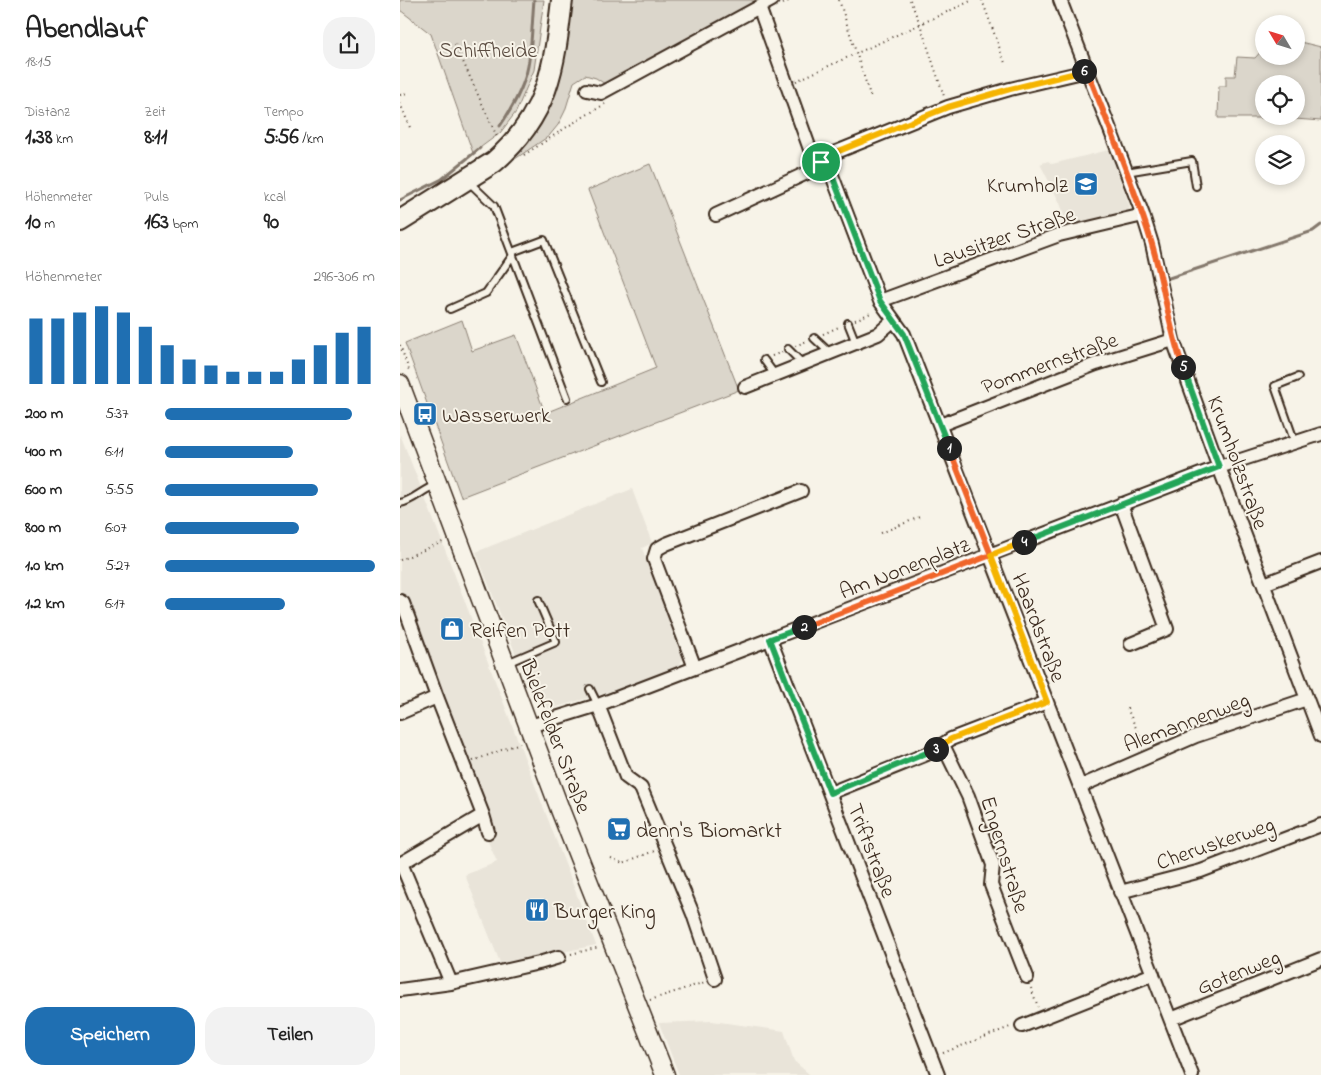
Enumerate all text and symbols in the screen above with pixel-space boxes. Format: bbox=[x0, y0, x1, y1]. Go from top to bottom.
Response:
text: Abendlauf bbox=[25, 10, 148, 51]
north arrow bbox=[1255, 15, 1305, 65]
map controls bbox=[1255, 15, 1305, 185]
button: share bbox=[323, 17, 375, 69]
park label: Schiffheide bbox=[439, 36, 537, 68]
text: 18:15 bbox=[25, 50, 52, 74]
pin: 6 bbox=[1072, 58, 1096, 84]
text: 6 bbox=[1081, 61, 1088, 82]
button: locate bbox=[1255, 75, 1305, 125]
text: Distanz bbox=[25, 102, 70, 123]
text: Zeit bbox=[144, 102, 166, 123]
text: Tempo bbox=[264, 102, 304, 123]
text: 1.38 bbox=[25, 123, 53, 153]
text: 8:11 bbox=[144, 123, 167, 153]
text: 5:56 bbox=[264, 123, 299, 153]
text: km bbox=[53, 129, 73, 150]
text: /km bbox=[299, 129, 324, 150]
button: layers bbox=[1255, 135, 1305, 185]
pin bbox=[800, 141, 842, 183]
icon: arrive bbox=[807, 148, 835, 176]
place label: Krumholz bbox=[987, 171, 1069, 203]
school or university icon: Krumholz bbox=[1073, 171, 1099, 197]
text: Höhenmeter bbox=[25, 187, 92, 208]
text: Puls bbox=[144, 187, 169, 208]
text: kcal bbox=[264, 187, 286, 208]
street label: Lausitzer Straße bbox=[930, 200, 1080, 278]
text: 10 bbox=[25, 208, 41, 238]
text: 163 bbox=[144, 208, 169, 238]
text: 90 bbox=[264, 208, 279, 238]
text: m bbox=[41, 214, 55, 235]
text: bpm bbox=[169, 214, 198, 235]
text: Höhenmeter bbox=[25, 265, 102, 289]
text: 296–306 m bbox=[314, 265, 375, 289]
street label: Pommernstraße bbox=[977, 325, 1123, 404]
pin: 5 bbox=[1170, 354, 1196, 380]
text: 5 bbox=[1179, 357, 1188, 378]
street label: Krumholzstraße bbox=[1197, 392, 1275, 534]
bus stop icon: Wasserwerk bbox=[412, 401, 438, 427]
place label: Wasserwerk bbox=[442, 401, 551, 433]
text: 200 m bbox=[25, 402, 63, 426]
text: 5:37 bbox=[105, 402, 129, 426]
pin: 1 bbox=[936, 436, 962, 460]
text: 1 bbox=[947, 438, 952, 459]
text: 400 m bbox=[25, 440, 62, 464]
text: 6:11 bbox=[105, 440, 124, 464]
text: 600 m bbox=[25, 478, 62, 502]
text: 5:55 bbox=[105, 478, 134, 502]
text: 800 m bbox=[25, 516, 61, 540]
text: 6:07 bbox=[105, 516, 127, 540]
street label: Am Nonenplatz bbox=[835, 530, 976, 609]
pin: 4 bbox=[1012, 530, 1036, 554]
text: 4 bbox=[1022, 532, 1027, 553]
text: 1.0 km bbox=[25, 554, 64, 578]
text: 5:27 bbox=[105, 554, 130, 578]
street label: Haardstraße bbox=[1002, 569, 1073, 687]
text: 1.2 km bbox=[25, 592, 65, 616]
text: 6:17 bbox=[105, 592, 125, 616]
pin: 2 bbox=[792, 614, 816, 640]
shop icon: Reifen Pott bbox=[439, 616, 465, 642]
place label: Reifen Pott bbox=[470, 616, 571, 648]
text: 2 bbox=[801, 617, 808, 638]
street label: Bielefelder Straße bbox=[510, 655, 598, 819]
street label: Alemannenweg bbox=[1119, 685, 1255, 763]
pin: 3 bbox=[924, 736, 948, 762]
text: 3 bbox=[934, 739, 939, 760]
street label: Engernstraße bbox=[969, 793, 1036, 917]
street label: Triftstraße bbox=[838, 799, 903, 903]
street label: Cheruskerweg bbox=[1152, 810, 1280, 881]
supermarket icon: denn's Biomarkt bbox=[606, 816, 632, 842]
place label: denn's Biomarkt bbox=[636, 816, 783, 848]
restaurant icon: Burger King bbox=[524, 897, 550, 923]
place label: Burger King bbox=[553, 897, 656, 930]
street label: Gotenweg bbox=[1193, 943, 1286, 1006]
button: Speichern bbox=[25, 1007, 195, 1065]
button: Teilen bbox=[205, 1007, 375, 1065]

